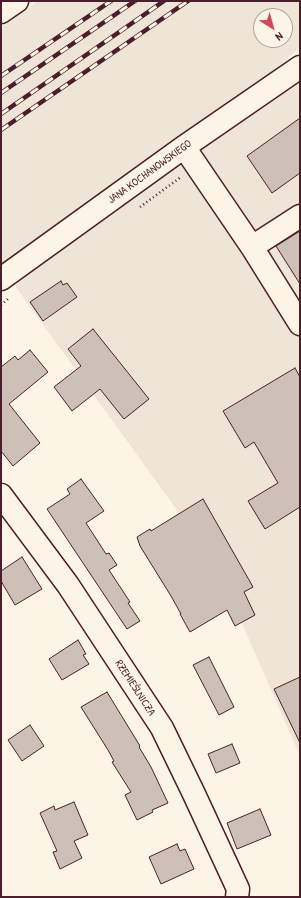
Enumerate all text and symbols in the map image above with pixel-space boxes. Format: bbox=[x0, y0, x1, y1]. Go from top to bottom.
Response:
north arrow bbox=[253, 8, 293, 48]
text: N bbox=[273, 29, 286, 44]
street label: JANA KOCHANOWSKIEGO bbox=[106, 137, 194, 207]
street label: RZEMIEŚLNICZA bbox=[112, 658, 158, 718]

